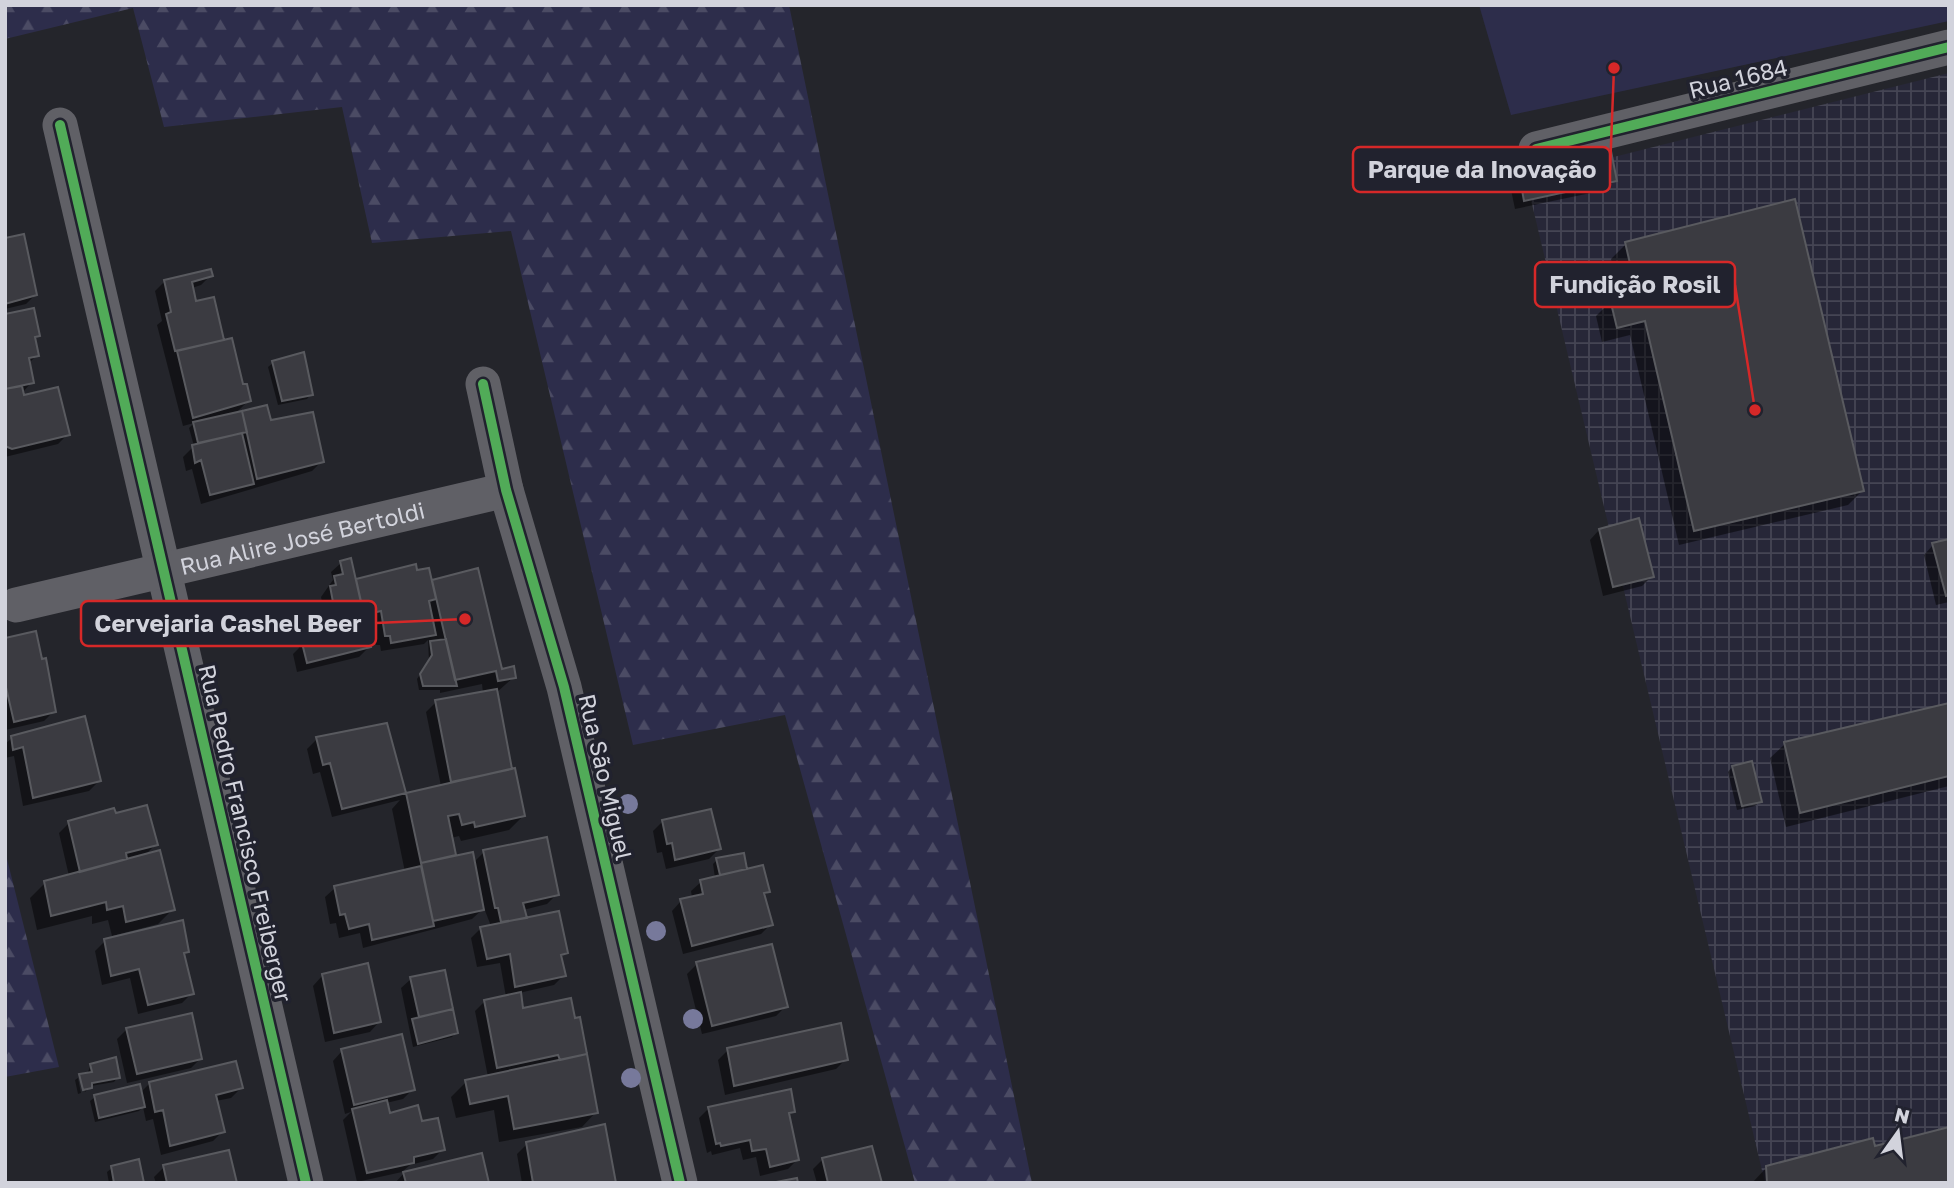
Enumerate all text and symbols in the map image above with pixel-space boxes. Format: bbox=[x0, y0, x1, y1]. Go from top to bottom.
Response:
street label: Rua 1684 bbox=[1686, 52, 1790, 104]
callout: Parque da Inovação bbox=[1353, 147, 1610, 192]
text: Parque da Inovação bbox=[1368, 154, 1596, 183]
callout: Fundição Rosil bbox=[1535, 262, 1735, 307]
text: Fundição Rosil bbox=[1549, 269, 1721, 298]
street label: Rua Alire José Bertoldi bbox=[177, 496, 427, 580]
callout: Cervejaria Cashel Beer bbox=[81, 601, 376, 646]
text: Cervejaria Cashel Beer bbox=[94, 608, 362, 637]
street label: Rua Pedro Francisco Freiberger bbox=[193, 661, 299, 1005]
street label: Rua São Miguel bbox=[573, 691, 639, 863]
north arrow bbox=[1863, 1097, 1933, 1167]
text: N bbox=[1892, 1102, 1912, 1128]

